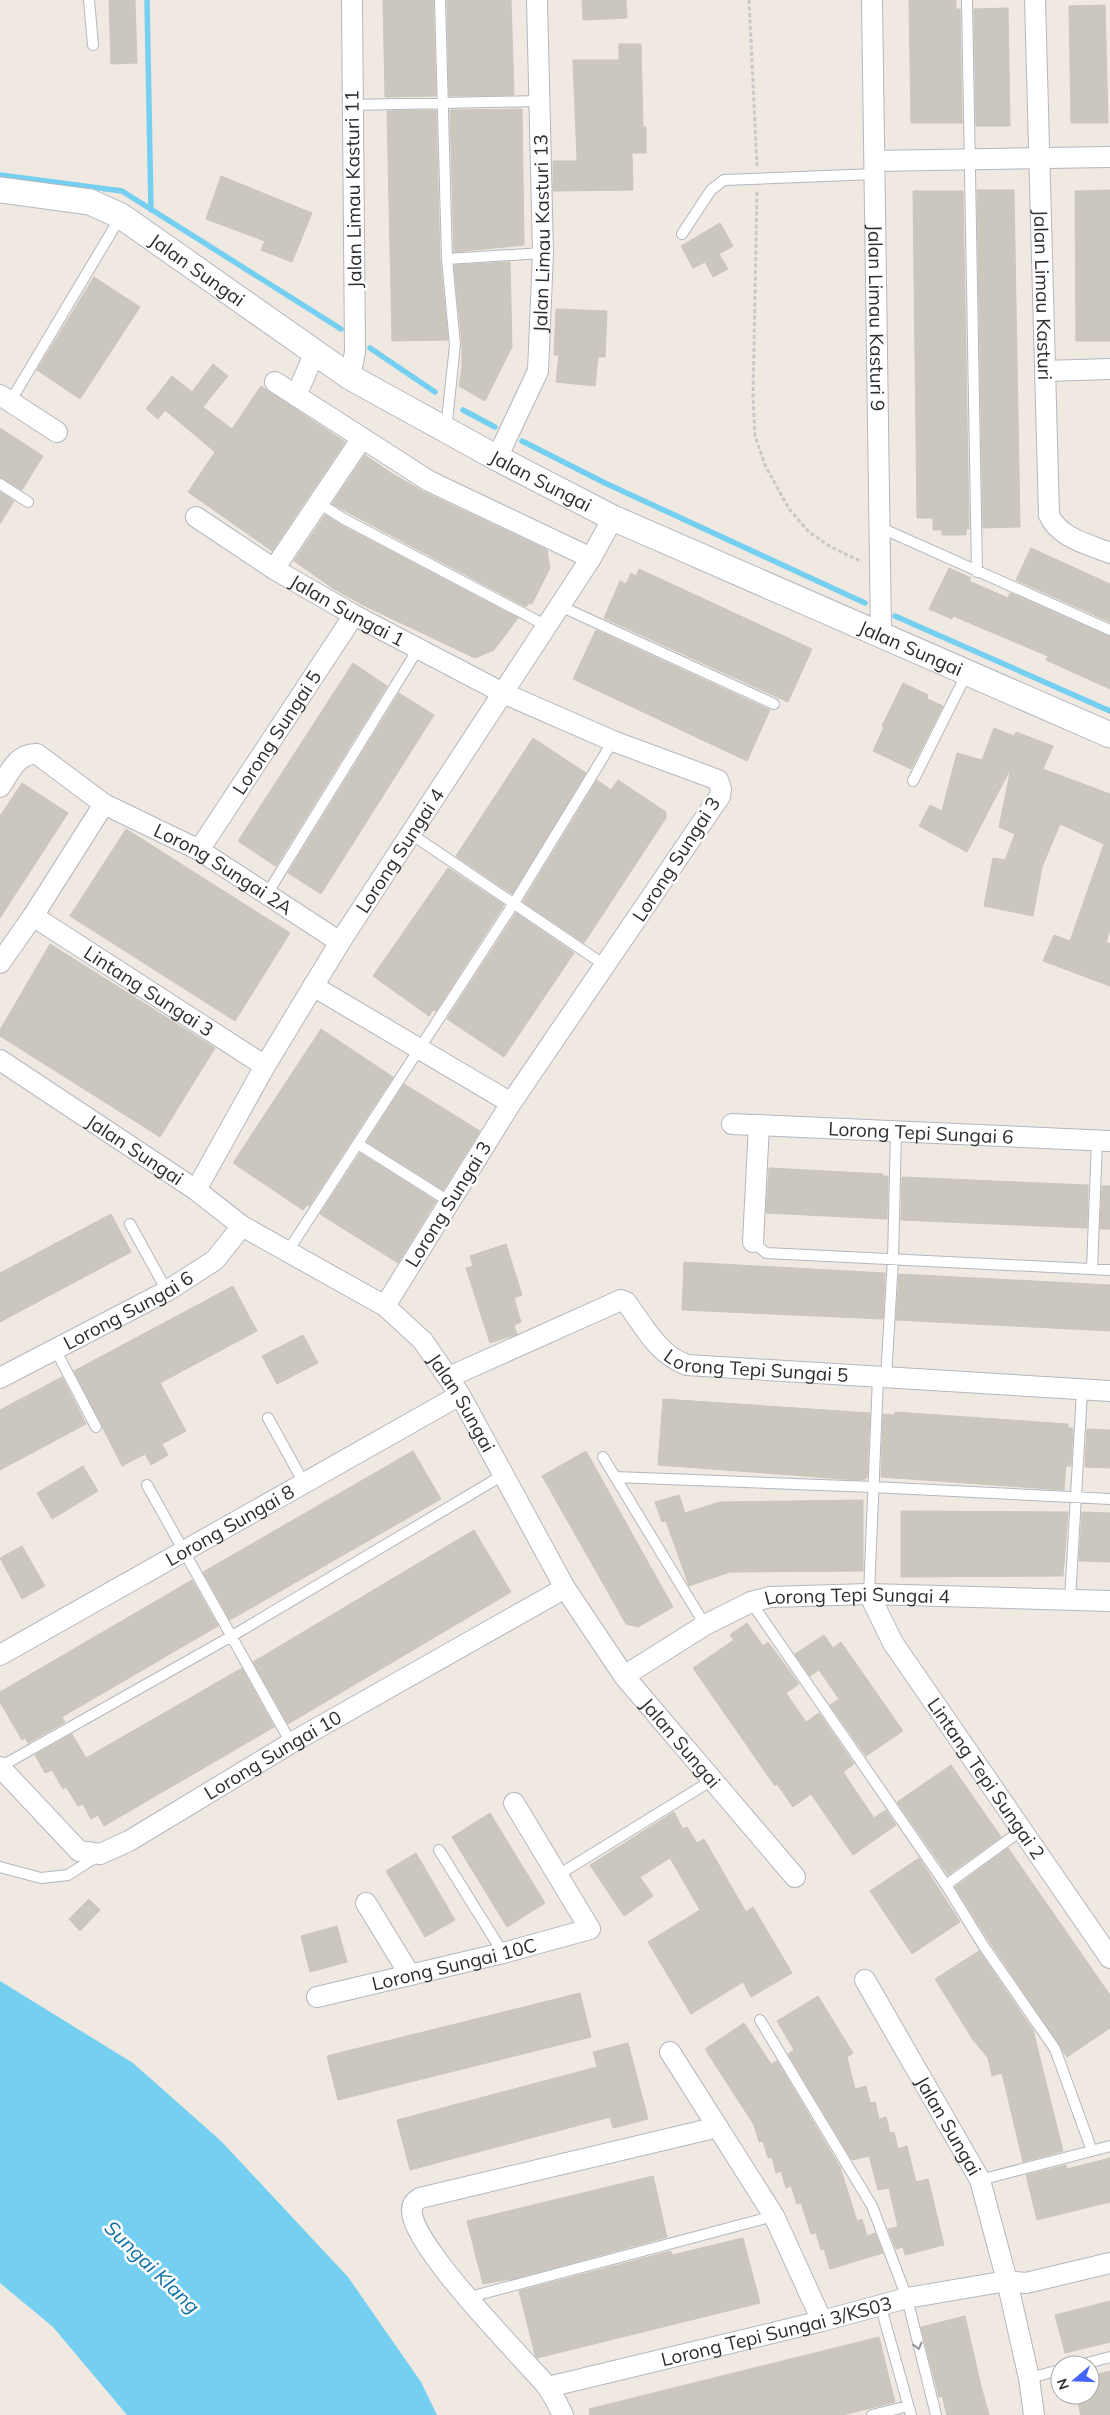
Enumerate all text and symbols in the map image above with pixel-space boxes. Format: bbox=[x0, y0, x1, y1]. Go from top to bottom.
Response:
street label: Jalan Limau Kasturi 11 bbox=[339, 90, 367, 288]
street label: Jalan Limau Kasturi 13 bbox=[528, 134, 555, 333]
street label: Jalan Limau Kasturi bbox=[1029, 209, 1057, 380]
street label: Jalan Limau Kasturi 9 bbox=[863, 224, 890, 412]
street label: Jalan Sungai bbox=[145, 228, 250, 311]
street label: Jalan Sungai bbox=[486, 445, 596, 517]
street label: Jalan Sungai 1 bbox=[286, 569, 409, 651]
street label: Jalan Sungai bbox=[855, 615, 966, 681]
street label: Lorong Sungai 5 bbox=[227, 666, 326, 799]
street label: Lorong Sungai 4 bbox=[350, 784, 449, 917]
street label: Lorong Sungai 3 bbox=[627, 792, 725, 926]
street label: Lorong Sungai 2A bbox=[150, 818, 297, 920]
street label: Lintang Sungai 3 bbox=[80, 940, 218, 1042]
street label: Jalan Sungai bbox=[82, 1109, 188, 1190]
street label: Lorong Tepi Sungai 6 bbox=[828, 1116, 1014, 1149]
street label: Lorong Sungai 3 bbox=[400, 1137, 496, 1271]
street label: Lorong Sungai 6 bbox=[59, 1265, 198, 1355]
street label: Lorong Tepi Sungai 5 bbox=[659, 1344, 849, 1387]
street label: Jalan Sungai bbox=[423, 1349, 501, 1456]
street label: Lorong Sungai 8 bbox=[161, 1479, 298, 1571]
street label: Lorong Tepi Sungai 4 bbox=[762, 1582, 950, 1610]
street label: Jalan Sungai bbox=[636, 1693, 726, 1793]
street label: Lintang Tepi Sungai 2 bbox=[922, 1693, 1050, 1864]
street label: Lorong Sungai 10 bbox=[200, 1705, 346, 1805]
street label: Lorong Sungai 10C bbox=[369, 1932, 539, 1996]
street label: Jalan Sungai bbox=[911, 2072, 987, 2180]
water label: Sungai Klang bbox=[99, 2215, 205, 2318]
street label: Lorong Tepi Sungai 3/KS03 bbox=[658, 2291, 894, 2371]
one-way arrow bbox=[913, 2341, 923, 2349]
north arrow bbox=[1050, 2355, 1100, 2405]
text: N bbox=[1052, 2376, 1073, 2392]

